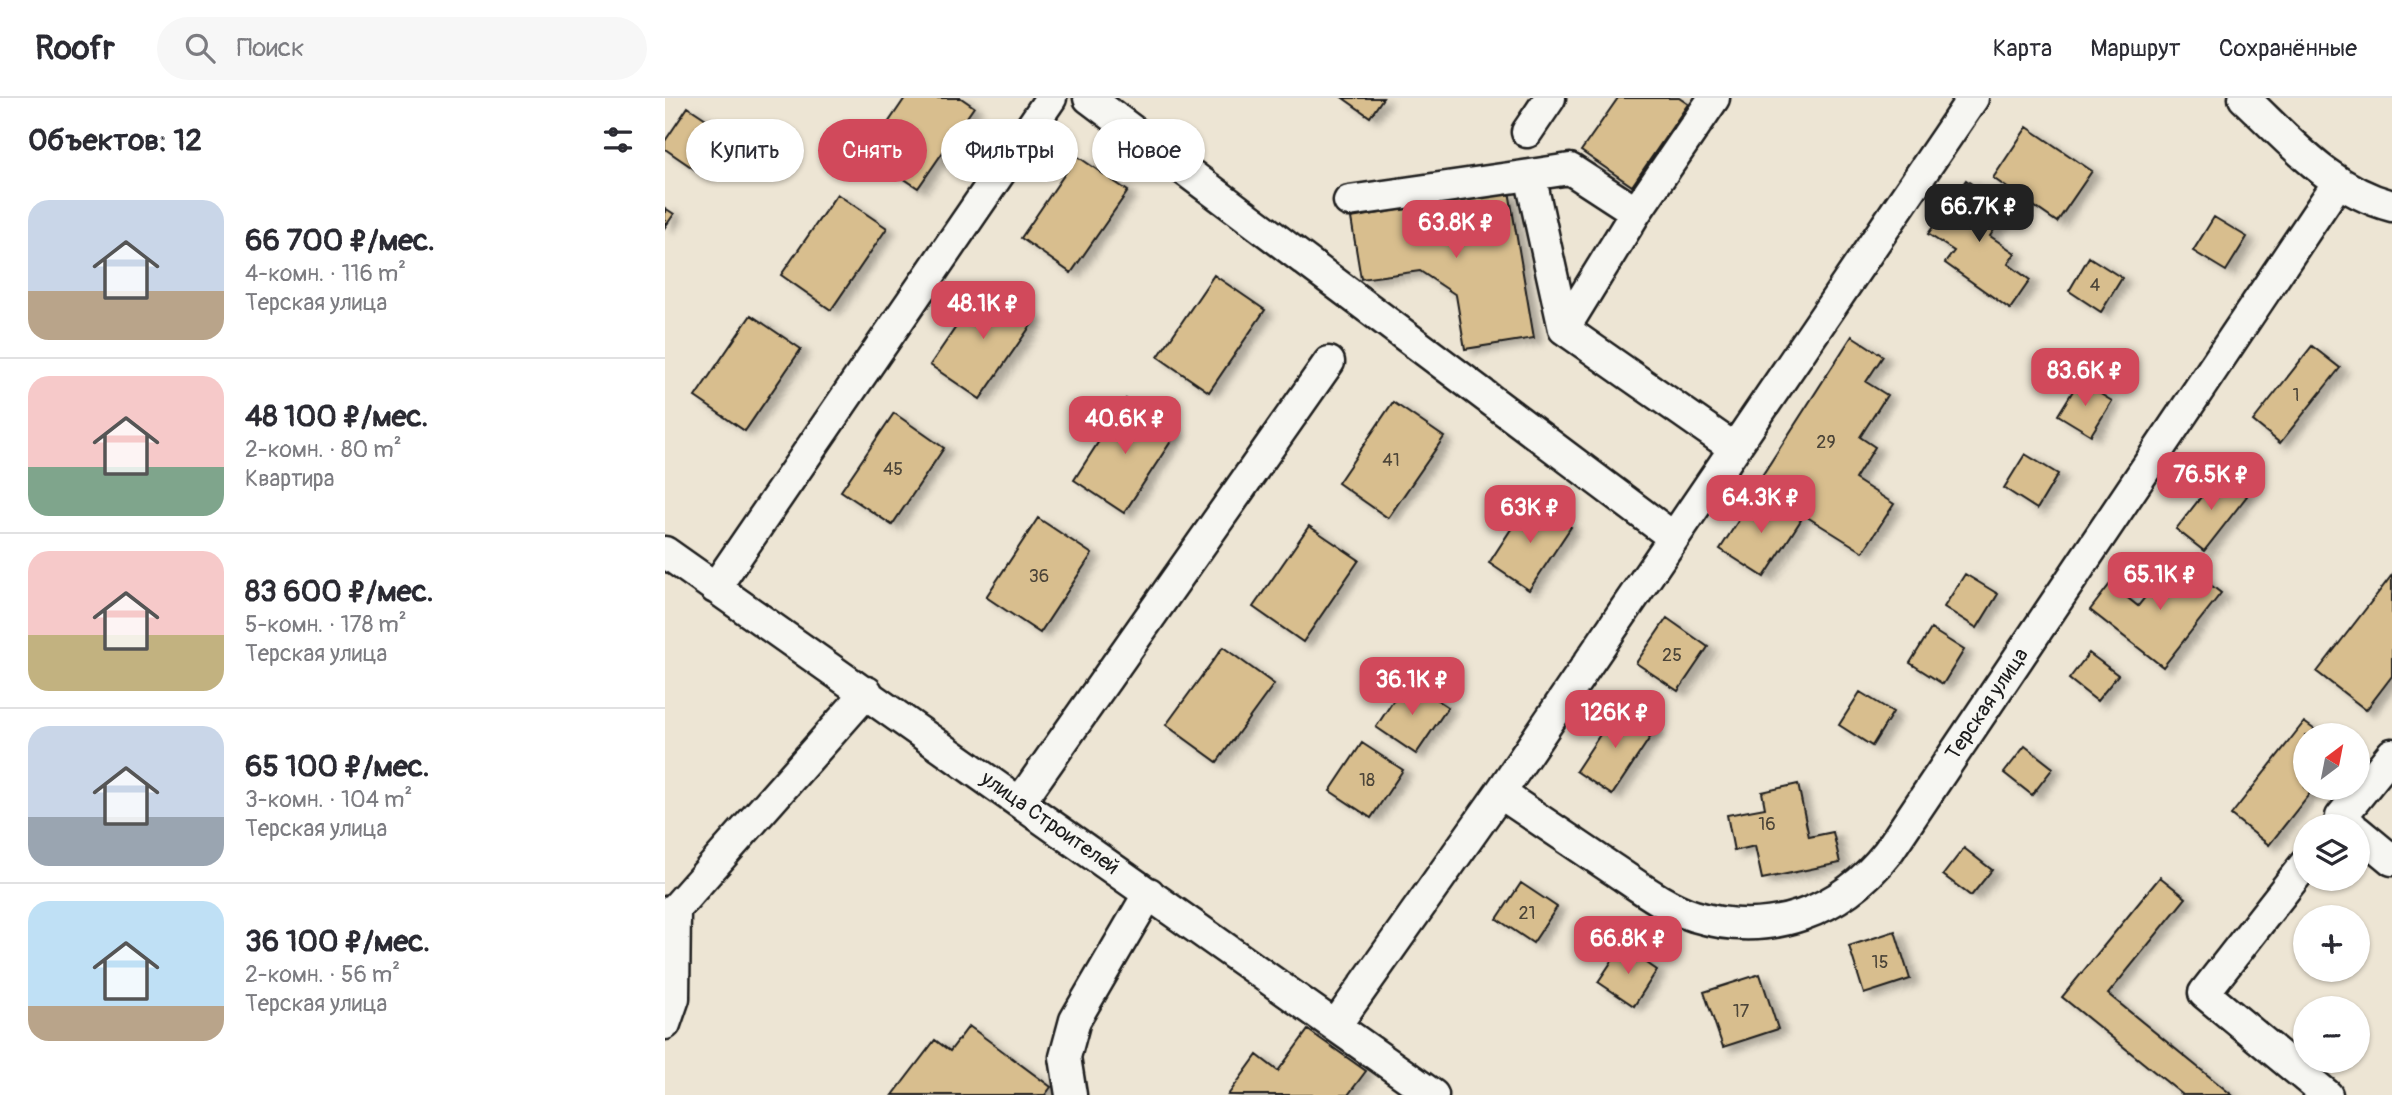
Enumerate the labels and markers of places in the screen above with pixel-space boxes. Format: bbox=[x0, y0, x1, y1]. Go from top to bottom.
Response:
pin: 66.7K ₽ bbox=[1914, 184, 2044, 244]
pin: 63.8K ₽ bbox=[1391, 200, 1521, 260]
pin: 48.1K ₽ bbox=[918, 282, 1048, 341]
pin: 83.6K ₽ bbox=[2020, 348, 2150, 408]
pin: 40.6K ₽ bbox=[1060, 396, 1190, 456]
pin: 76.5K ₽ bbox=[2146, 452, 2276, 512]
pin: 64.3K ₽ bbox=[1696, 476, 1826, 535]
pin: 63K ₽ bbox=[1481, 486, 1579, 545]
pin: 65.1K ₽ bbox=[2095, 552, 2225, 612]
pin: 36.1K ₽ bbox=[1347, 658, 1477, 717]
pin: 126K ₽ bbox=[1558, 690, 1672, 750]
pin: 66.8K ₽ bbox=[1563, 916, 1693, 976]

